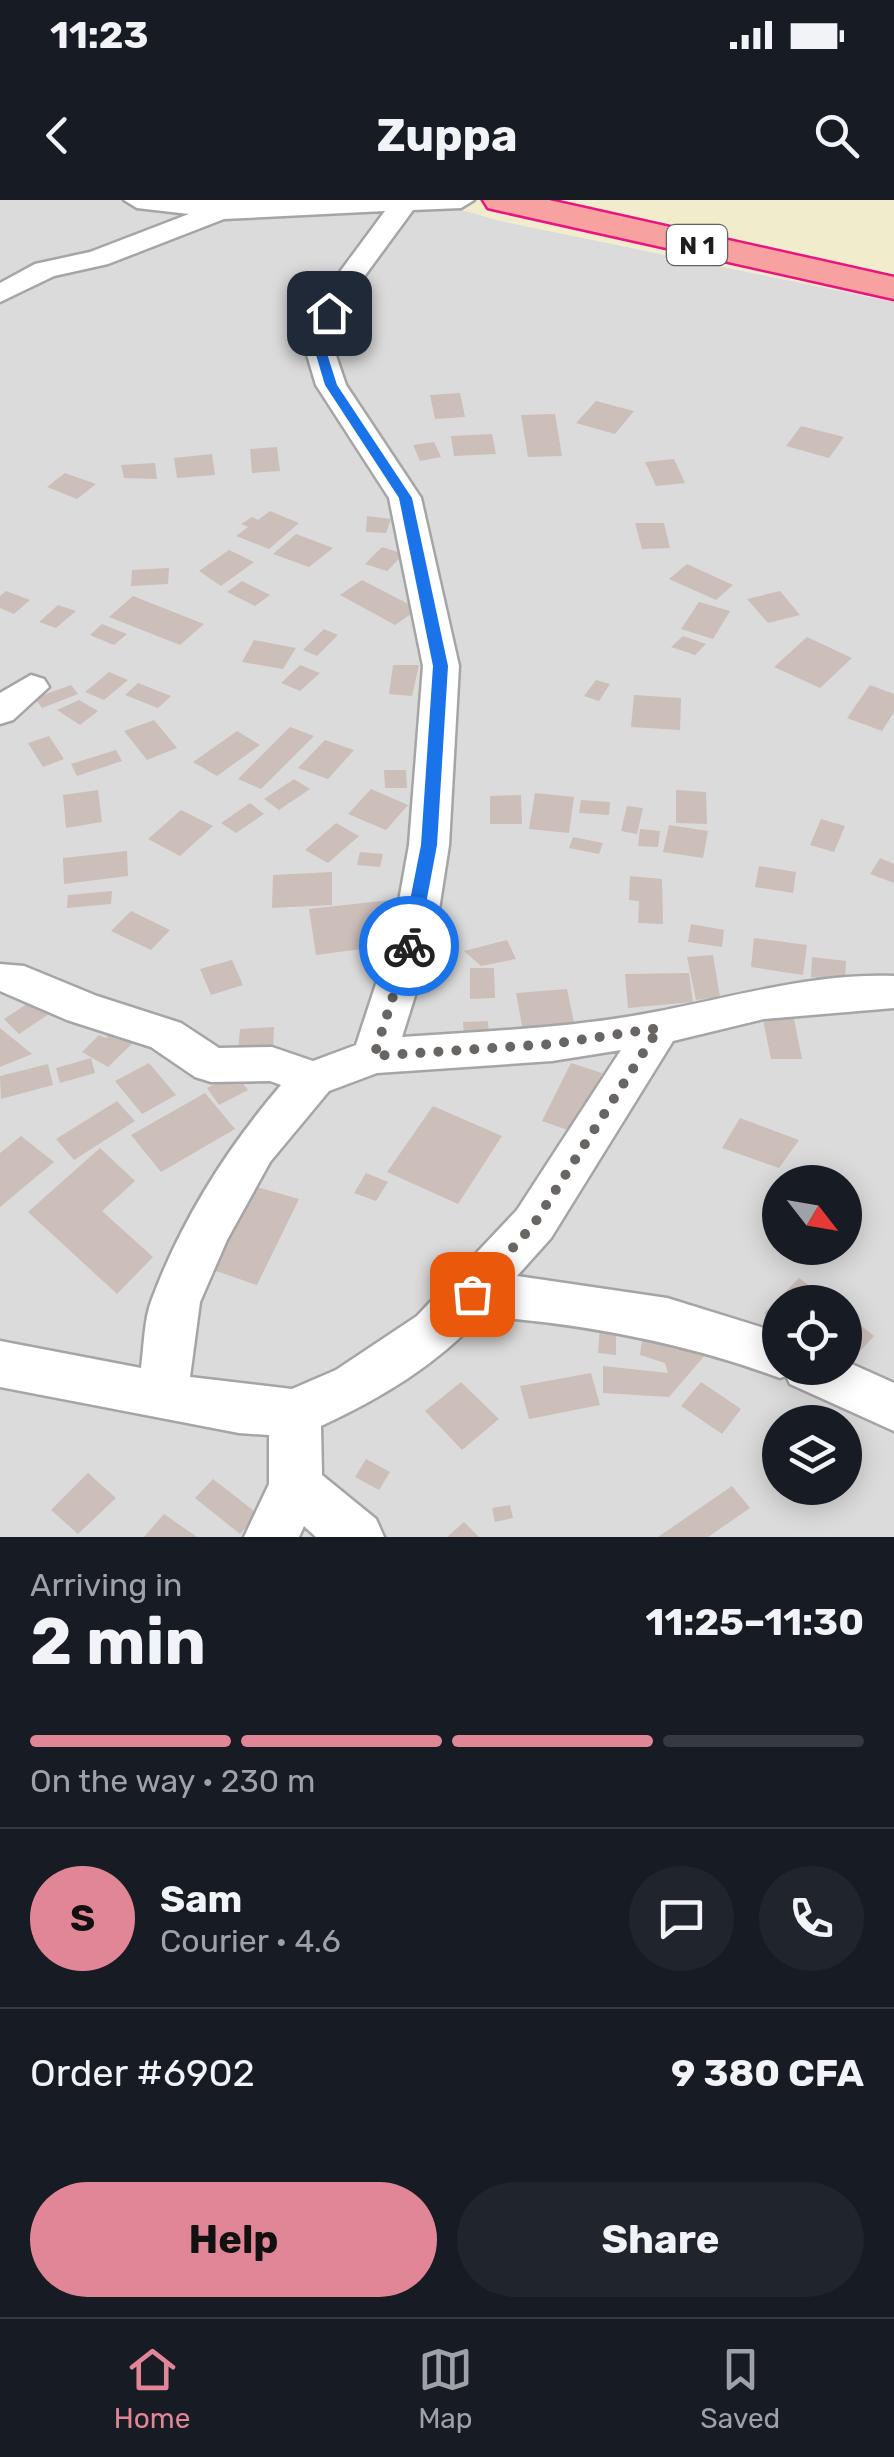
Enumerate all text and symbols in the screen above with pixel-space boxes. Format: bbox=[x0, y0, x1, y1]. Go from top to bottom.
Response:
text: 11:23 bbox=[50, 12, 149, 58]
icon: back bbox=[30, 108, 85, 163]
icon: search bbox=[809, 108, 864, 163]
text: Zuppa bbox=[376, 109, 518, 162]
road number: N 1 bbox=[667, 225, 727, 265]
pin bbox=[287, 271, 372, 356]
icon: home bbox=[302, 286, 357, 341]
courier bbox=[359, 896, 459, 996]
icon: bike bbox=[382, 919, 437, 974]
north arrow bbox=[762, 1165, 862, 1265]
map controls bbox=[762, 1165, 862, 1505]
pin bbox=[430, 1252, 515, 1337]
icon: bag bbox=[445, 1267, 500, 1322]
button: locate bbox=[762, 1285, 862, 1385]
button: layers bbox=[762, 1405, 862, 1505]
text: Arriving in bbox=[30, 1566, 182, 1604]
text: 11:25–11:30 bbox=[646, 1599, 864, 1645]
text: 2 min bbox=[30, 1603, 206, 1680]
text: On the way · 230 m bbox=[30, 1762, 315, 1800]
button: chat bbox=[629, 1866, 734, 1971]
button: phone bbox=[759, 1866, 864, 1971]
text: Sam bbox=[160, 1876, 242, 1922]
text: S bbox=[70, 1895, 95, 1941]
text: Courier · 4.6 bbox=[160, 1922, 341, 1960]
text: Order #6902 bbox=[30, 2050, 255, 2096]
text: 9 380 CFA bbox=[671, 2050, 864, 2096]
button: Help bbox=[30, 2182, 437, 2297]
button: Share bbox=[457, 2182, 864, 2297]
tab: Home bbox=[114, 2342, 190, 2435]
tab: Map bbox=[418, 2342, 473, 2435]
tab: Saved bbox=[700, 2342, 780, 2435]

